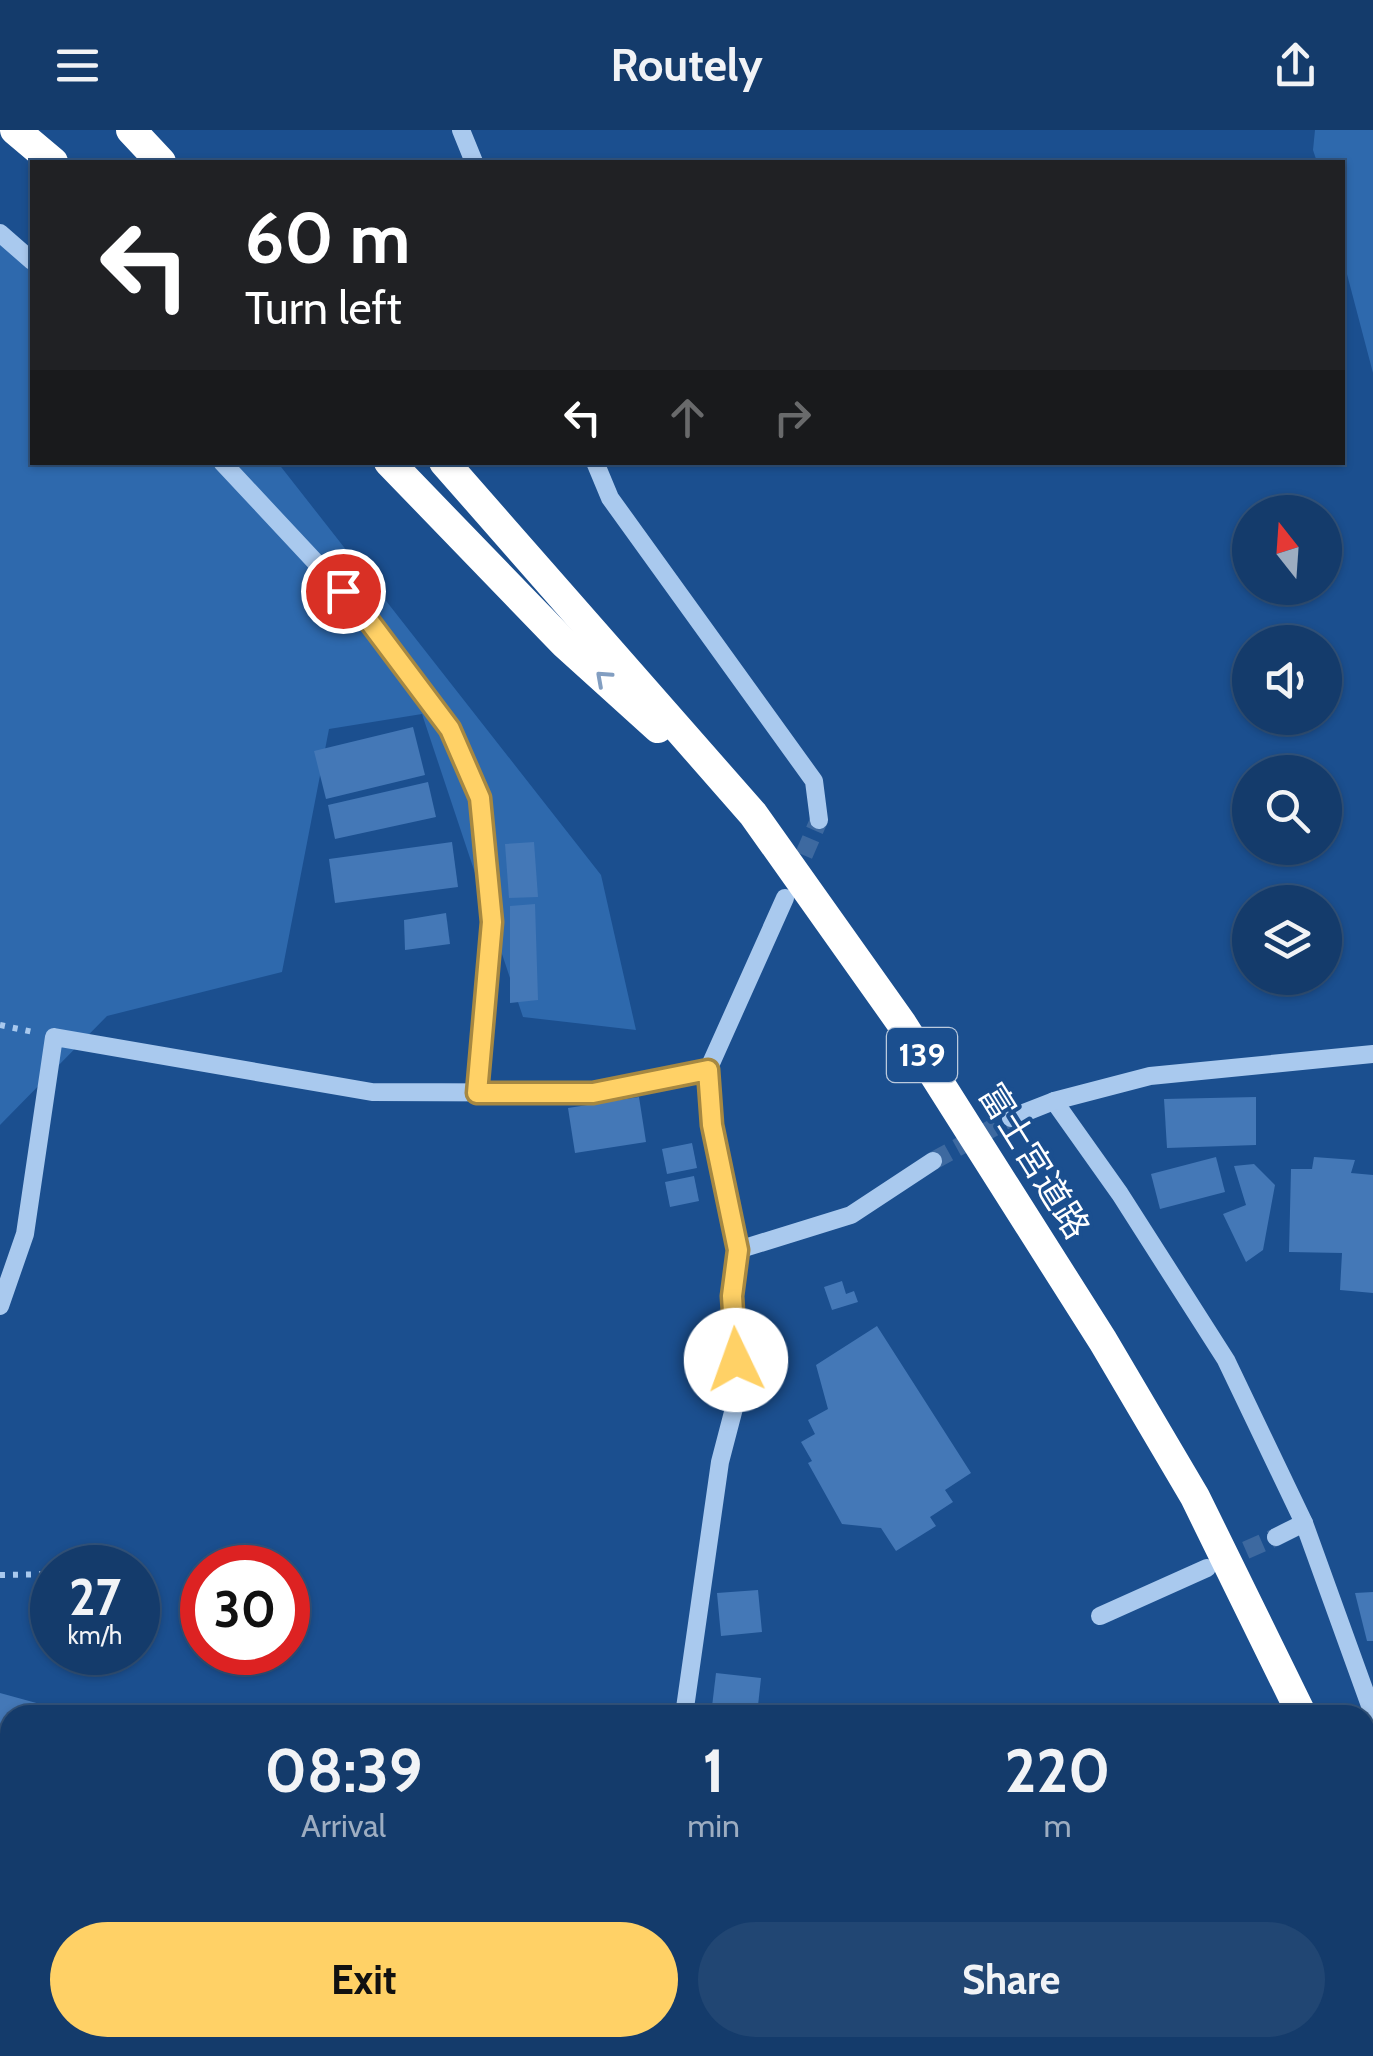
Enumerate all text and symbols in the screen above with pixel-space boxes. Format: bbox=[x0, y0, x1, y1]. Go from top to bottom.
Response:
icon: menu bbox=[50, 38, 105, 93]
text: Routely bbox=[610, 38, 763, 92]
icon: share bbox=[1268, 38, 1323, 93]
text: 60 m bbox=[245, 195, 410, 281]
icon: left bbox=[80, 200, 210, 330]
text: Turn left bbox=[245, 281, 402, 335]
icon: left bbox=[555, 390, 610, 445]
icon: ahead bbox=[660, 390, 715, 445]
icon: right bbox=[765, 390, 820, 445]
north arrow bbox=[1232, 495, 1342, 605]
map controls bbox=[1232, 495, 1342, 995]
pin bbox=[301, 549, 386, 634]
icon: arrive bbox=[316, 564, 371, 619]
button: sound bbox=[1232, 625, 1342, 735]
one-way arrow bbox=[596, 672, 615, 690]
button: search bbox=[1232, 755, 1342, 865]
button: layers bbox=[1232, 885, 1342, 995]
road number: 139 bbox=[887, 1028, 957, 1082]
street label: 富士宮道路 bbox=[970, 1075, 1099, 1246]
position arrow bbox=[684, 1308, 788, 1412]
speed limit sign: 30 bbox=[180, 1545, 310, 1675]
text: 27 bbox=[69, 1567, 121, 1628]
text: km/h bbox=[68, 1620, 122, 1650]
text: 08:39 bbox=[265, 1734, 423, 1807]
text: 1 bbox=[702, 1734, 725, 1807]
text: 220 bbox=[1005, 1734, 1110, 1807]
text: Arrival bbox=[301, 1806, 386, 1845]
text: min bbox=[687, 1806, 740, 1845]
text: m bbox=[1043, 1806, 1071, 1845]
button: Exit bbox=[50, 1922, 678, 2037]
button: Share bbox=[698, 1922, 1325, 2037]

